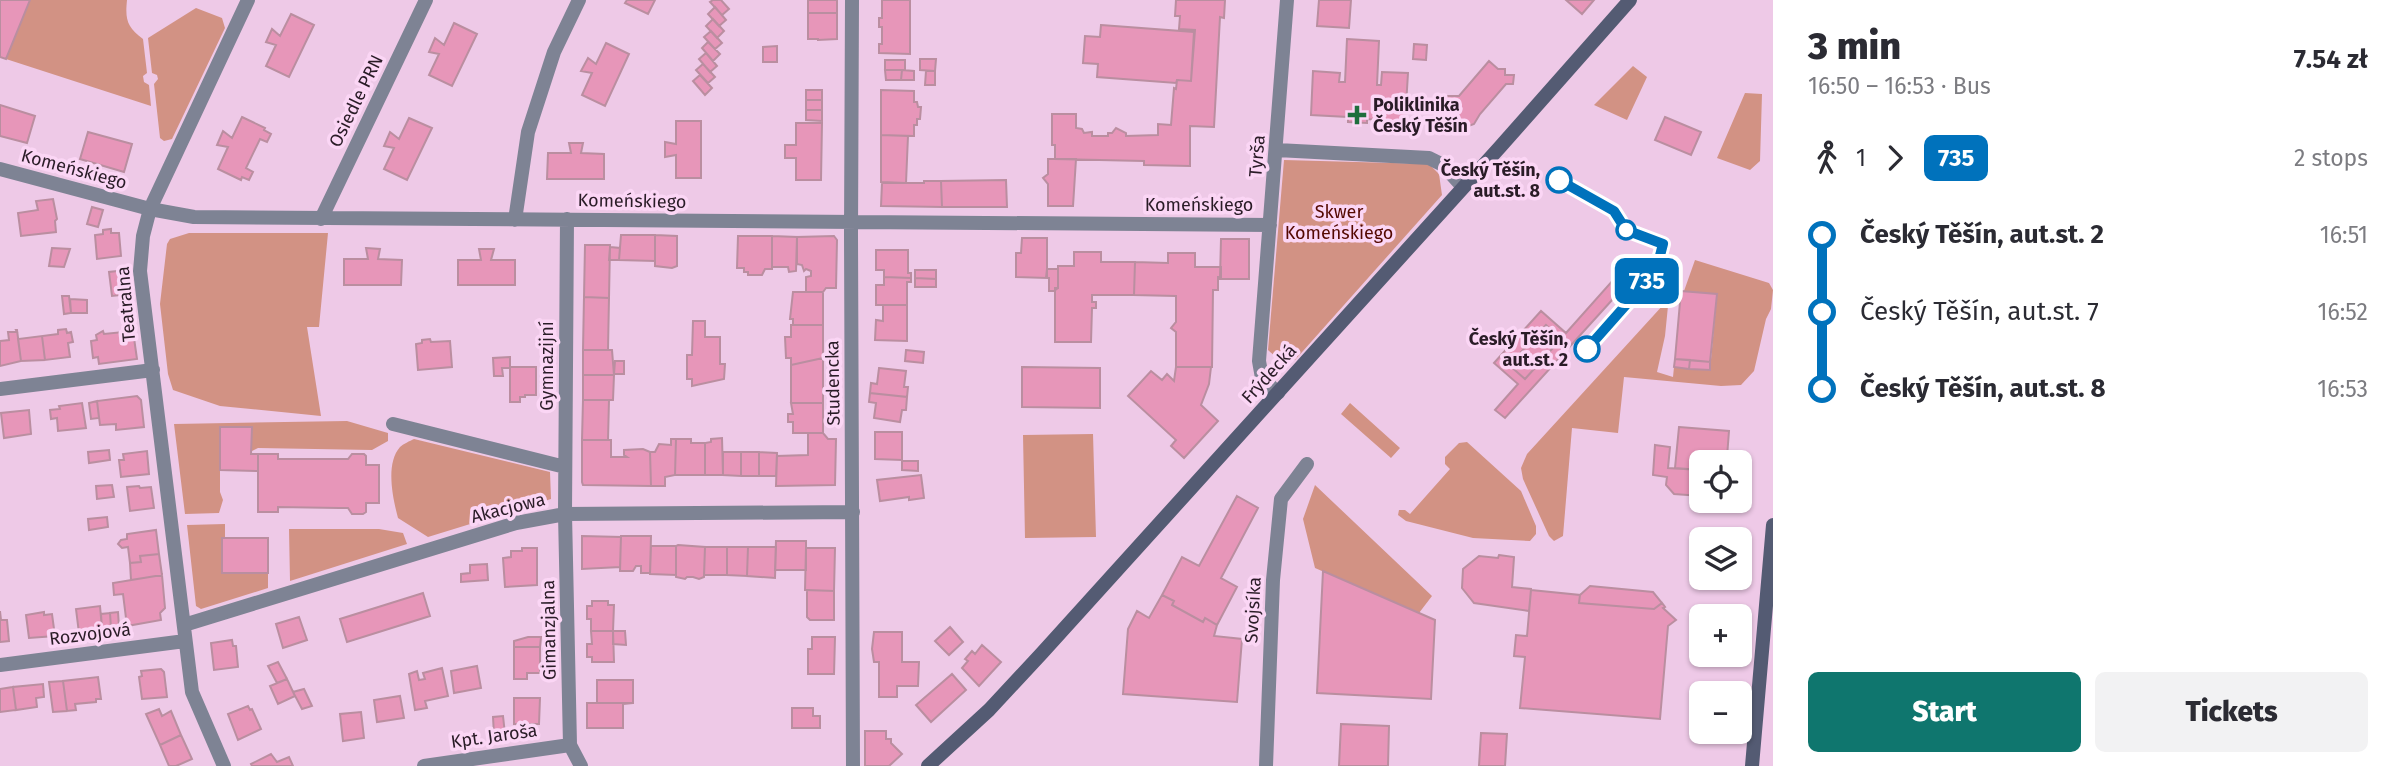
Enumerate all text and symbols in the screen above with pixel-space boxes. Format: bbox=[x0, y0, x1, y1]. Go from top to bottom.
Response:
text: 3 min bbox=[1808, 23, 1901, 69]
text: 7.54 zł bbox=[2294, 44, 2368, 75]
street label: Osiedle PRN bbox=[324, 51, 388, 151]
text: 16:50 – 16:53 · Bus bbox=[1808, 72, 1991, 100]
place label: Poliklinika Český Těšín bbox=[1373, 94, 1468, 137]
marker: Poliklinika Český Těšín bbox=[1347, 105, 1367, 125]
street label: Tyrša bbox=[1244, 134, 1270, 178]
icon: walk bbox=[1808, 139, 1846, 177]
icon: forward bbox=[1876, 139, 1914, 177]
street label: Komeńskiego bbox=[19, 144, 129, 194]
text: 1 bbox=[1856, 144, 1866, 172]
text: 735 bbox=[1938, 144, 1974, 172]
text: 2 stops bbox=[2294, 144, 2368, 172]
place label: Český Těšín, aut.st. 8 bbox=[1441, 158, 1540, 202]
marker: Český Těšín, aut.st. 8 bbox=[1546, 167, 1572, 193]
street label: Komeńskiego bbox=[577, 189, 687, 213]
street label: Komeńskiego bbox=[1145, 194, 1253, 216]
park label: Skwer Komeńskiego bbox=[1285, 201, 1393, 244]
text: Český Těšín, aut.st. 2 bbox=[1860, 219, 2104, 250]
unlabelled marker bbox=[1616, 220, 1636, 240]
text: 16:51 bbox=[2320, 221, 2368, 249]
line badge: 735 bbox=[1607, 258, 1687, 304]
street label: Teatralna bbox=[112, 265, 140, 343]
text: 735 bbox=[1629, 267, 1665, 295]
text: Český Těšín, aut.st. 7 bbox=[1860, 296, 2099, 327]
text: 16:52 bbox=[2318, 298, 2368, 326]
street label: Gymnazijní bbox=[536, 321, 558, 411]
place label: Český Těšín, aut.st. 2 bbox=[1469, 327, 1568, 371]
marker: Český Těšín, aut.st. 2 bbox=[1574, 336, 1600, 362]
street label: Studencka bbox=[821, 340, 845, 426]
street label: Frýdecká bbox=[1237, 340, 1301, 408]
text: Český Těšín, aut.st. 8 bbox=[1860, 373, 2106, 404]
text: 16:53 bbox=[2317, 375, 2368, 403]
map controls bbox=[1689, 450, 1752, 744]
button: locate bbox=[1689, 450, 1752, 513]
street label: Akacjowa bbox=[469, 488, 547, 528]
button: layers bbox=[1689, 527, 1752, 590]
street label: Svojsíka bbox=[1240, 576, 1266, 644]
street label: Gimanzjalna bbox=[537, 580, 561, 680]
button: + bbox=[1689, 604, 1752, 667]
street label: Rozvojová bbox=[48, 618, 132, 650]
button: Start bbox=[1808, 672, 2081, 752]
button: Tickets bbox=[2095, 672, 2368, 752]
button: − bbox=[1689, 681, 1752, 744]
street label: Kpt. Jaroša bbox=[449, 719, 539, 753]

